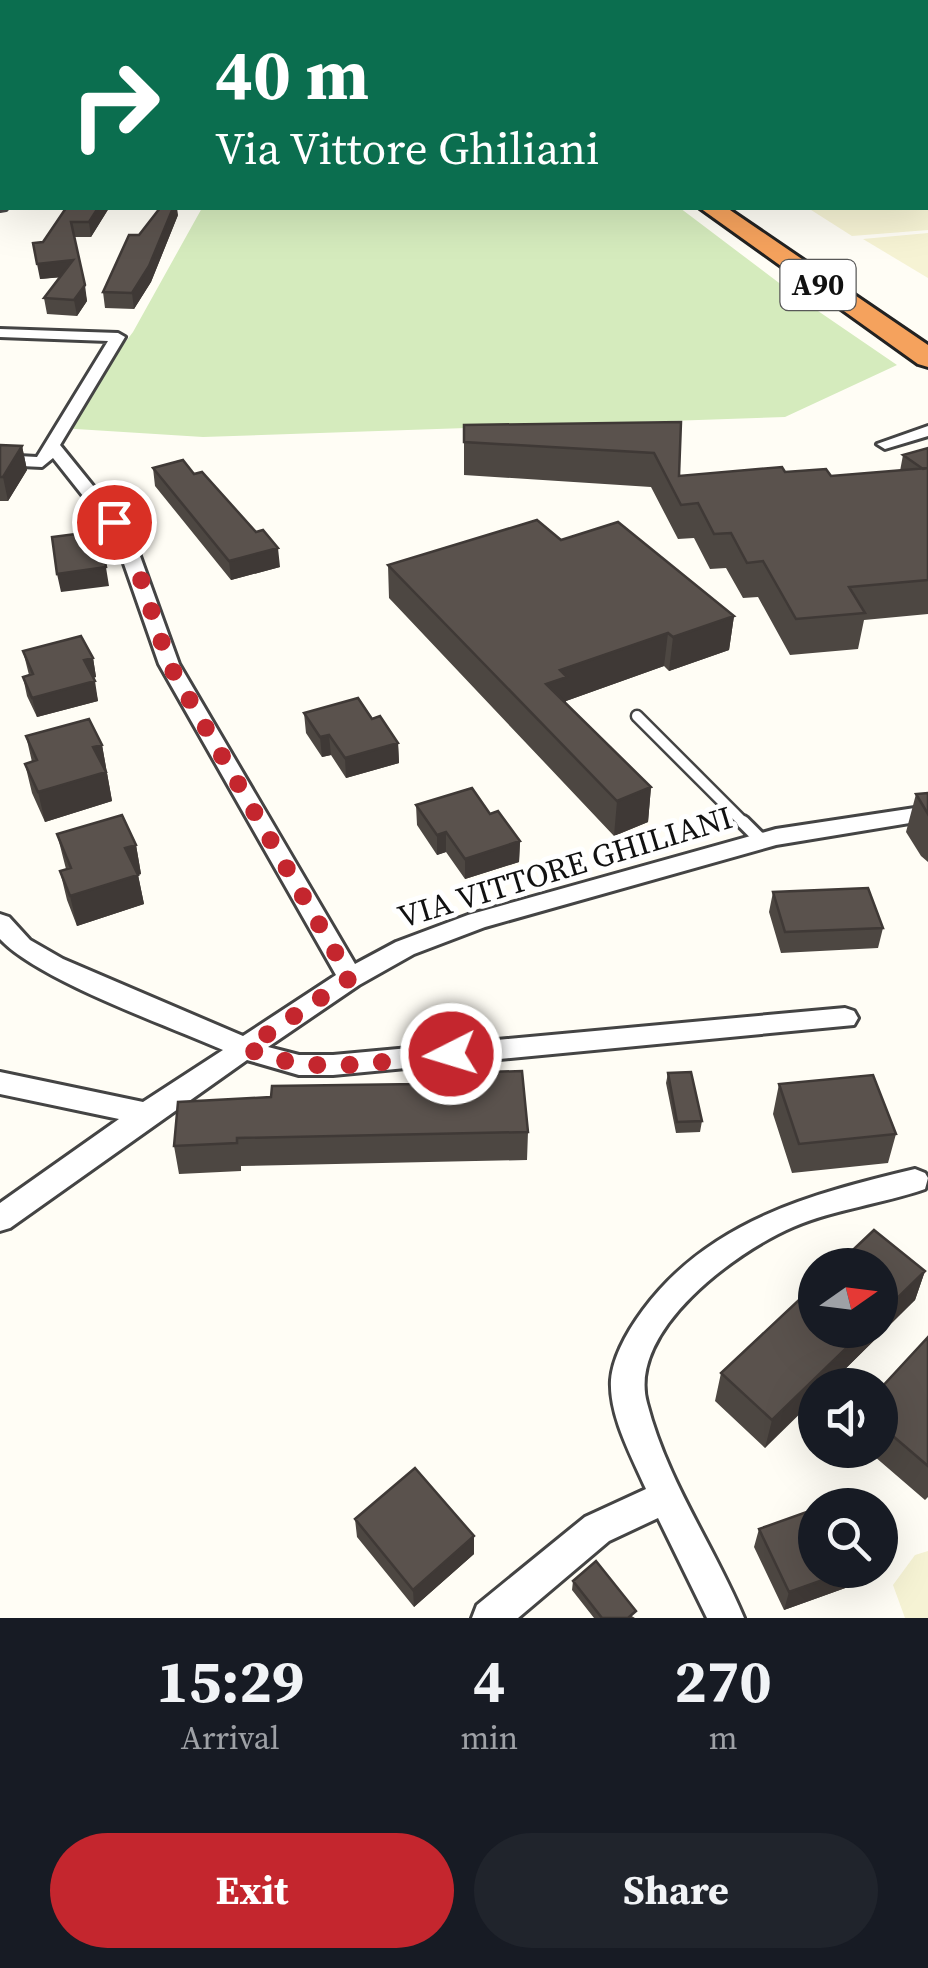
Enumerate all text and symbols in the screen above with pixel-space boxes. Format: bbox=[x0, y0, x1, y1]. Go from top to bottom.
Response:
text: 40 m bbox=[215, 26, 369, 122]
icon: right bbox=[50, 40, 180, 170]
text: Via Vittore Ghiliani bbox=[215, 117, 600, 179]
road number: A90 bbox=[780, 260, 856, 310]
pin bbox=[72, 480, 157, 565]
icon: arrive bbox=[87, 495, 142, 550]
street label: VIA VITTORE GHILIANI bbox=[392, 795, 738, 939]
position arrow bbox=[399, 1002, 503, 1106]
north arrow bbox=[798, 1248, 898, 1348]
map controls bbox=[798, 1248, 898, 1588]
button: sound bbox=[798, 1368, 898, 1468]
button: search bbox=[798, 1488, 898, 1588]
text: 15:29 bbox=[156, 1640, 304, 1722]
text: 4 bbox=[473, 1640, 506, 1722]
text: 270 bbox=[674, 1640, 772, 1722]
text: Arrival bbox=[181, 1716, 280, 1760]
text: min bbox=[460, 1716, 518, 1760]
text: m bbox=[709, 1716, 737, 1760]
button: Exit bbox=[50, 1833, 454, 1948]
button: Share bbox=[474, 1833, 878, 1948]

